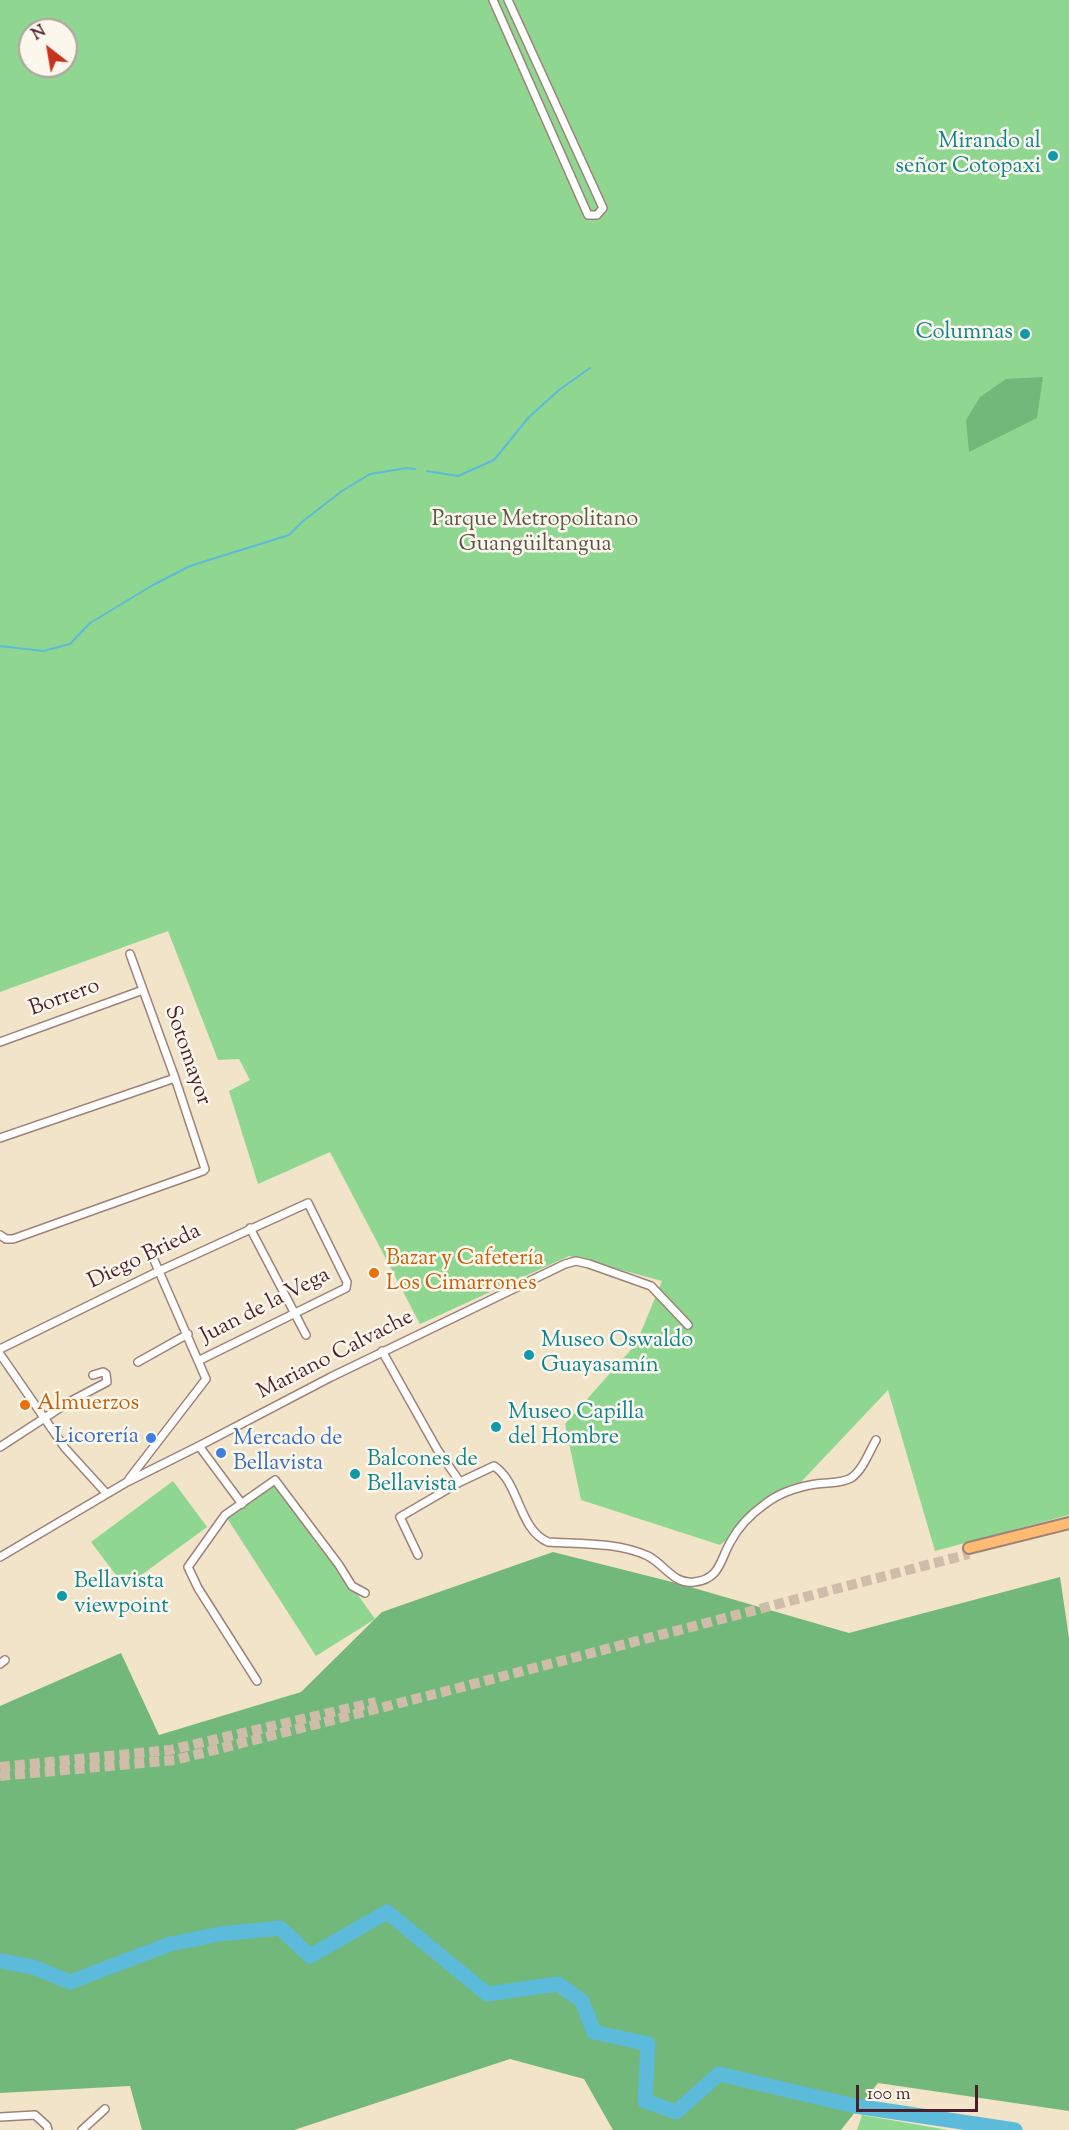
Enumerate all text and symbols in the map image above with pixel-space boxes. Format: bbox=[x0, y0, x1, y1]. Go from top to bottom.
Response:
north arrow bbox=[18, 18, 78, 78]
text: N bbox=[28, 21, 51, 47]
place label: Mirando al señor Cotopaxi bbox=[895, 130, 1041, 182]
marker: Mirando al señor Cotopaxi bbox=[1046, 149, 1060, 163]
place label: Columnas bbox=[915, 321, 1013, 347]
marker: Columnas bbox=[1018, 327, 1032, 341]
park label: Parque Metropolitano Guangüiltangua bbox=[432, 508, 638, 560]
street label: Borrero bbox=[26, 974, 104, 1024]
street label: Sotomayor bbox=[157, 1003, 215, 1109]
street label: Diego Brieda bbox=[84, 1219, 206, 1297]
place label: Bazar y Cafetería Los Cimarrones bbox=[386, 1247, 544, 1298]
street label: Juan de la Vega bbox=[197, 1263, 335, 1351]
marker: Bazar y Cafetería Los Cimarrones bbox=[367, 1266, 381, 1280]
street label: Mariano Calvache bbox=[253, 1305, 419, 1407]
place label: Museo Oswaldo Guayasamín bbox=[541, 1329, 693, 1380]
marker: Museo Oswaldo Guayasamín bbox=[522, 1348, 536, 1362]
place label: Almuerzos bbox=[37, 1392, 139, 1418]
marker: Almuerzos bbox=[18, 1398, 32, 1412]
place label: Museo Capilla del Hombre bbox=[508, 1401, 644, 1452]
marker: Museo Capilla del Hombre bbox=[489, 1420, 503, 1434]
place label: Licorería bbox=[54, 1425, 139, 1451]
place label: Mercado de Bellavista bbox=[233, 1427, 343, 1478]
marker: Licorería bbox=[144, 1431, 158, 1445]
marker: Mercado de Bellavista bbox=[214, 1446, 228, 1460]
place label: Balcones de Bellavista bbox=[367, 1448, 478, 1500]
marker: Balcones de Bellavista bbox=[348, 1467, 362, 1481]
place label: Bellavista viewpoint bbox=[74, 1570, 169, 1622]
marker: Bellavista viewpoint bbox=[55, 1589, 69, 1603]
scale bar bbox=[859, 2073, 980, 2111]
text: 100 m bbox=[867, 2082, 911, 2108]

